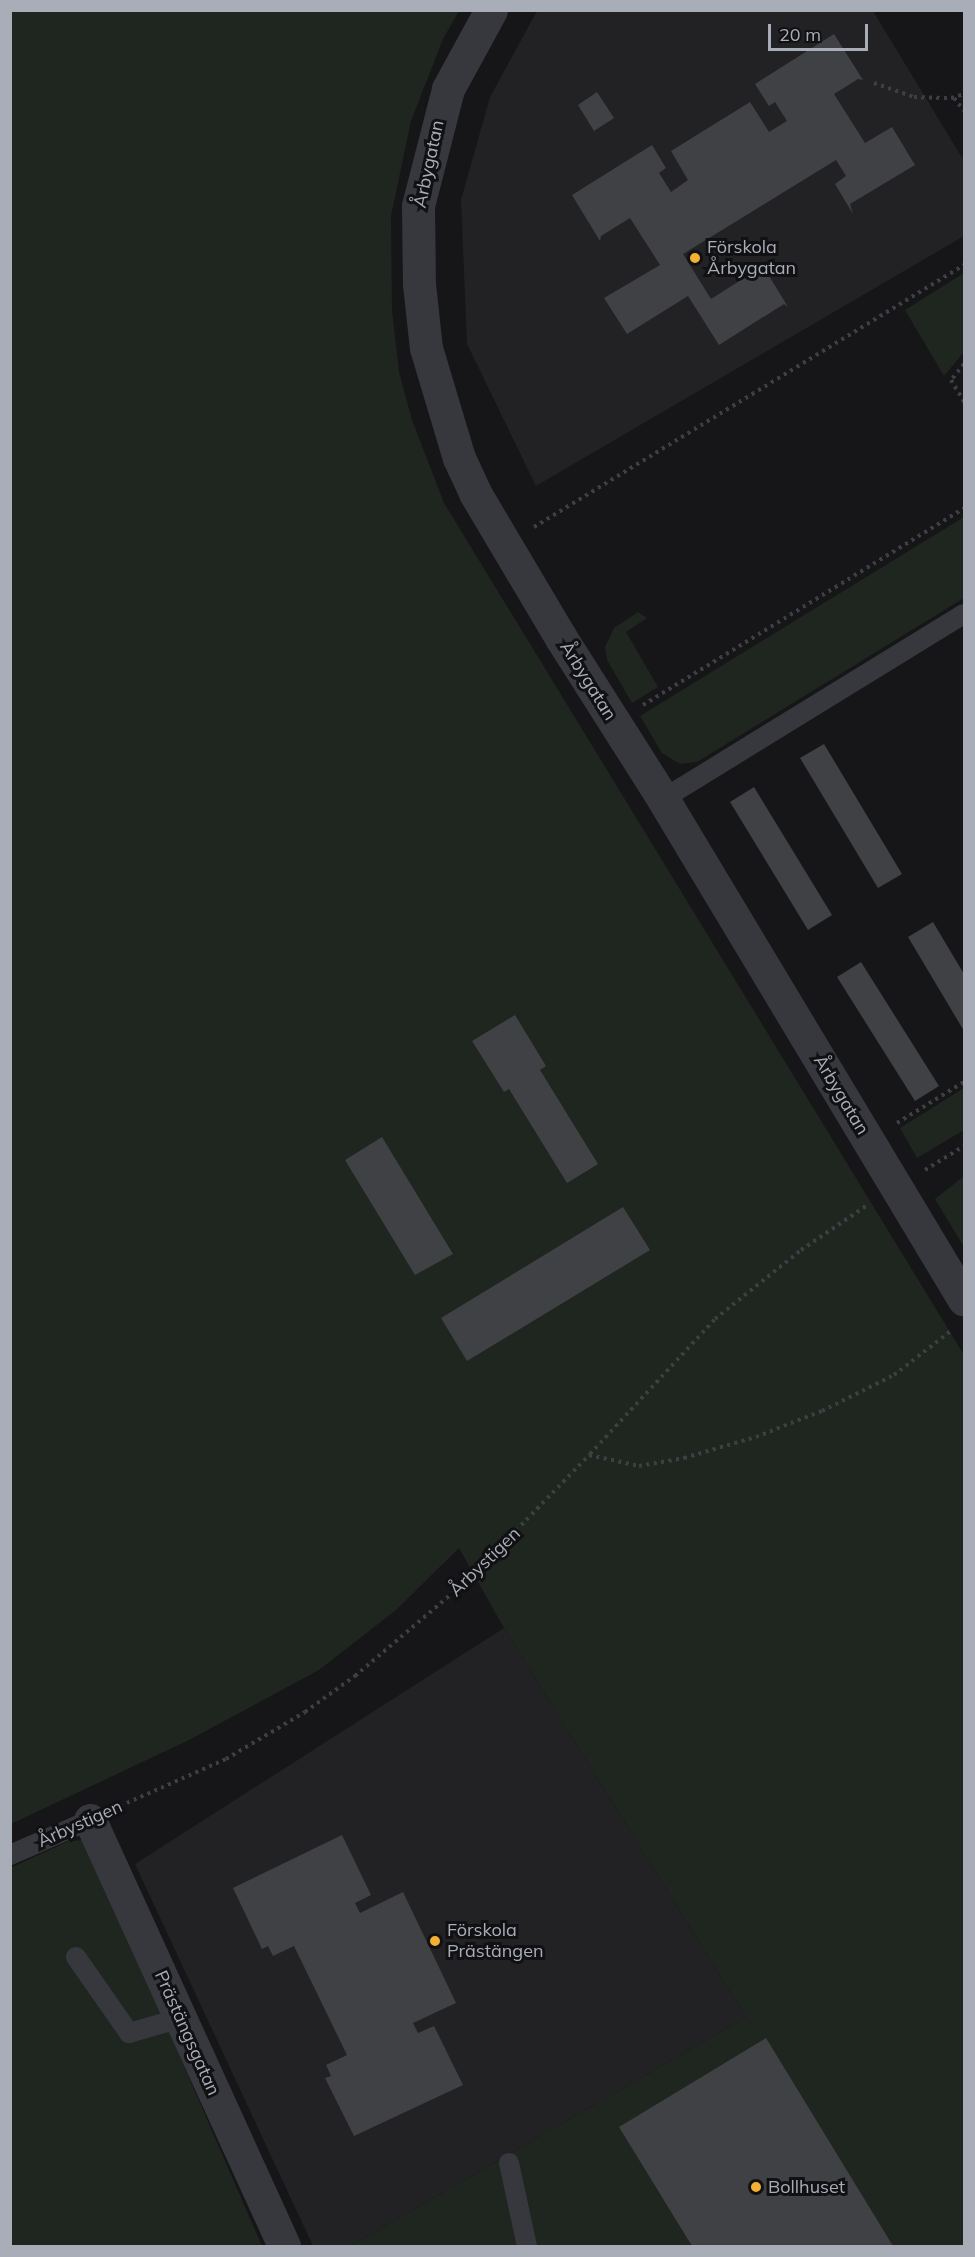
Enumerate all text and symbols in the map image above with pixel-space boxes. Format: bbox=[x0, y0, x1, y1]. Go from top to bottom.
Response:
scale bar bbox=[771, 12, 872, 50]
text: 20 m bbox=[779, 23, 821, 46]
street label: Årbygatan bbox=[409, 118, 449, 210]
place label: Förskola Årbygatan bbox=[707, 237, 796, 280]
marker: Förskola Årbygatan bbox=[688, 251, 702, 265]
street label: Årbygatan bbox=[555, 637, 621, 725]
street label: Årbygatan bbox=[809, 1051, 873, 1139]
street label: Årbystigen bbox=[445, 1523, 525, 1601]
street label: Årbystigen bbox=[34, 1796, 126, 1852]
place label: Förskola Prästängen bbox=[447, 1920, 544, 1962]
marker: Förskola Prästängen bbox=[428, 1934, 442, 1948]
street label: Prästängsgatan bbox=[150, 1967, 224, 2099]
place label: Bollhuset bbox=[768, 2176, 845, 2198]
marker: Bollhuset bbox=[749, 2180, 763, 2194]

